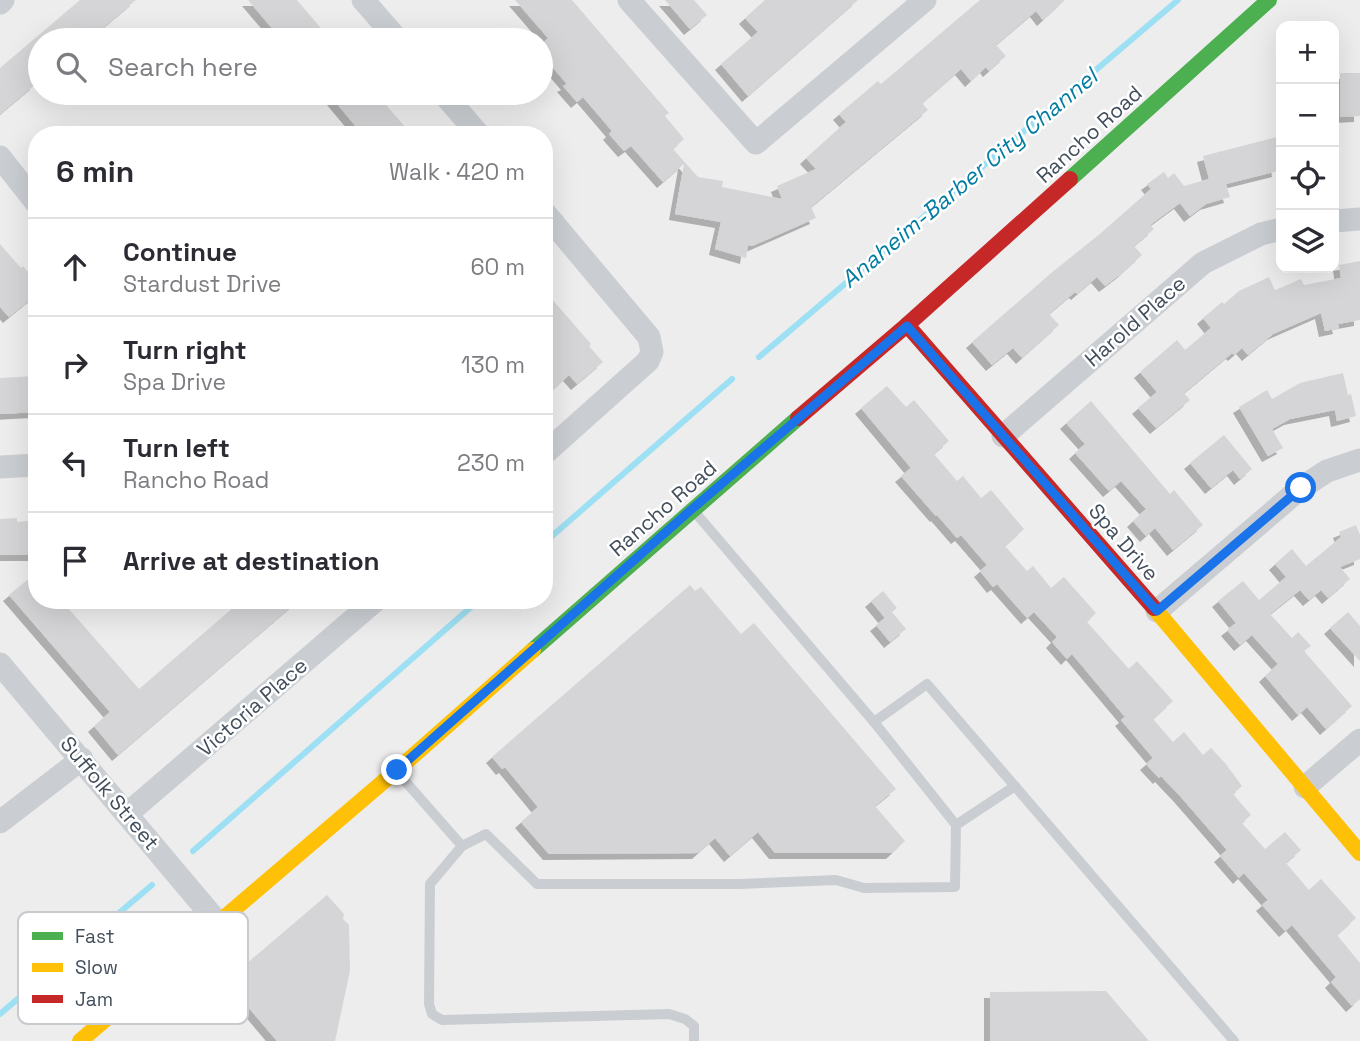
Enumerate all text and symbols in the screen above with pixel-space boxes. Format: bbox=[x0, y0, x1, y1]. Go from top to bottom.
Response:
map controls bbox=[1276, 21, 1339, 273]
button: + bbox=[1276, 21, 1339, 84]
search box bbox=[28, 28, 553, 105]
icon: search bbox=[52, 48, 90, 86]
text: Search here bbox=[108, 50, 258, 84]
water label: Anaheim-Barber City Channel bbox=[834, 60, 1105, 294]
street label: Rancho Road bbox=[1030, 79, 1148, 189]
button: − bbox=[1276, 84, 1339, 147]
button: locate bbox=[1276, 147, 1339, 210]
text: 6 min bbox=[56, 152, 134, 191]
text: Walk · 420 m bbox=[389, 157, 525, 187]
button: layers bbox=[1276, 210, 1339, 273]
text: Continue bbox=[123, 235, 237, 269]
icon: ahead bbox=[56, 248, 94, 286]
text: 60 m bbox=[470, 252, 525, 282]
text: Stardust Drive bbox=[123, 269, 281, 299]
street label: Harold Place bbox=[1079, 270, 1191, 372]
text: Turn right bbox=[123, 333, 247, 367]
icon: right bbox=[56, 346, 94, 384]
text: 130 m bbox=[461, 350, 525, 380]
text: Spa Drive bbox=[123, 367, 226, 397]
text: Turn left bbox=[123, 431, 230, 465]
icon: left bbox=[56, 444, 94, 482]
text: 230 m bbox=[457, 448, 525, 478]
street label: Rancho Road bbox=[604, 454, 722, 562]
text: Rancho Road bbox=[123, 465, 269, 495]
route start bbox=[1285, 472, 1316, 503]
street label: Spa Drive bbox=[1083, 498, 1165, 586]
icon: arrive bbox=[56, 542, 94, 580]
text: Arrive at destination bbox=[123, 544, 380, 578]
street label: Victoria Place bbox=[191, 652, 313, 762]
street label: Suffolk Street bbox=[55, 731, 165, 855]
route end bbox=[381, 754, 412, 785]
legend bbox=[18, 912, 248, 1024]
text: Fast bbox=[75, 924, 115, 949]
text: Slow bbox=[75, 955, 118, 980]
text: Jam bbox=[75, 987, 113, 1012]

